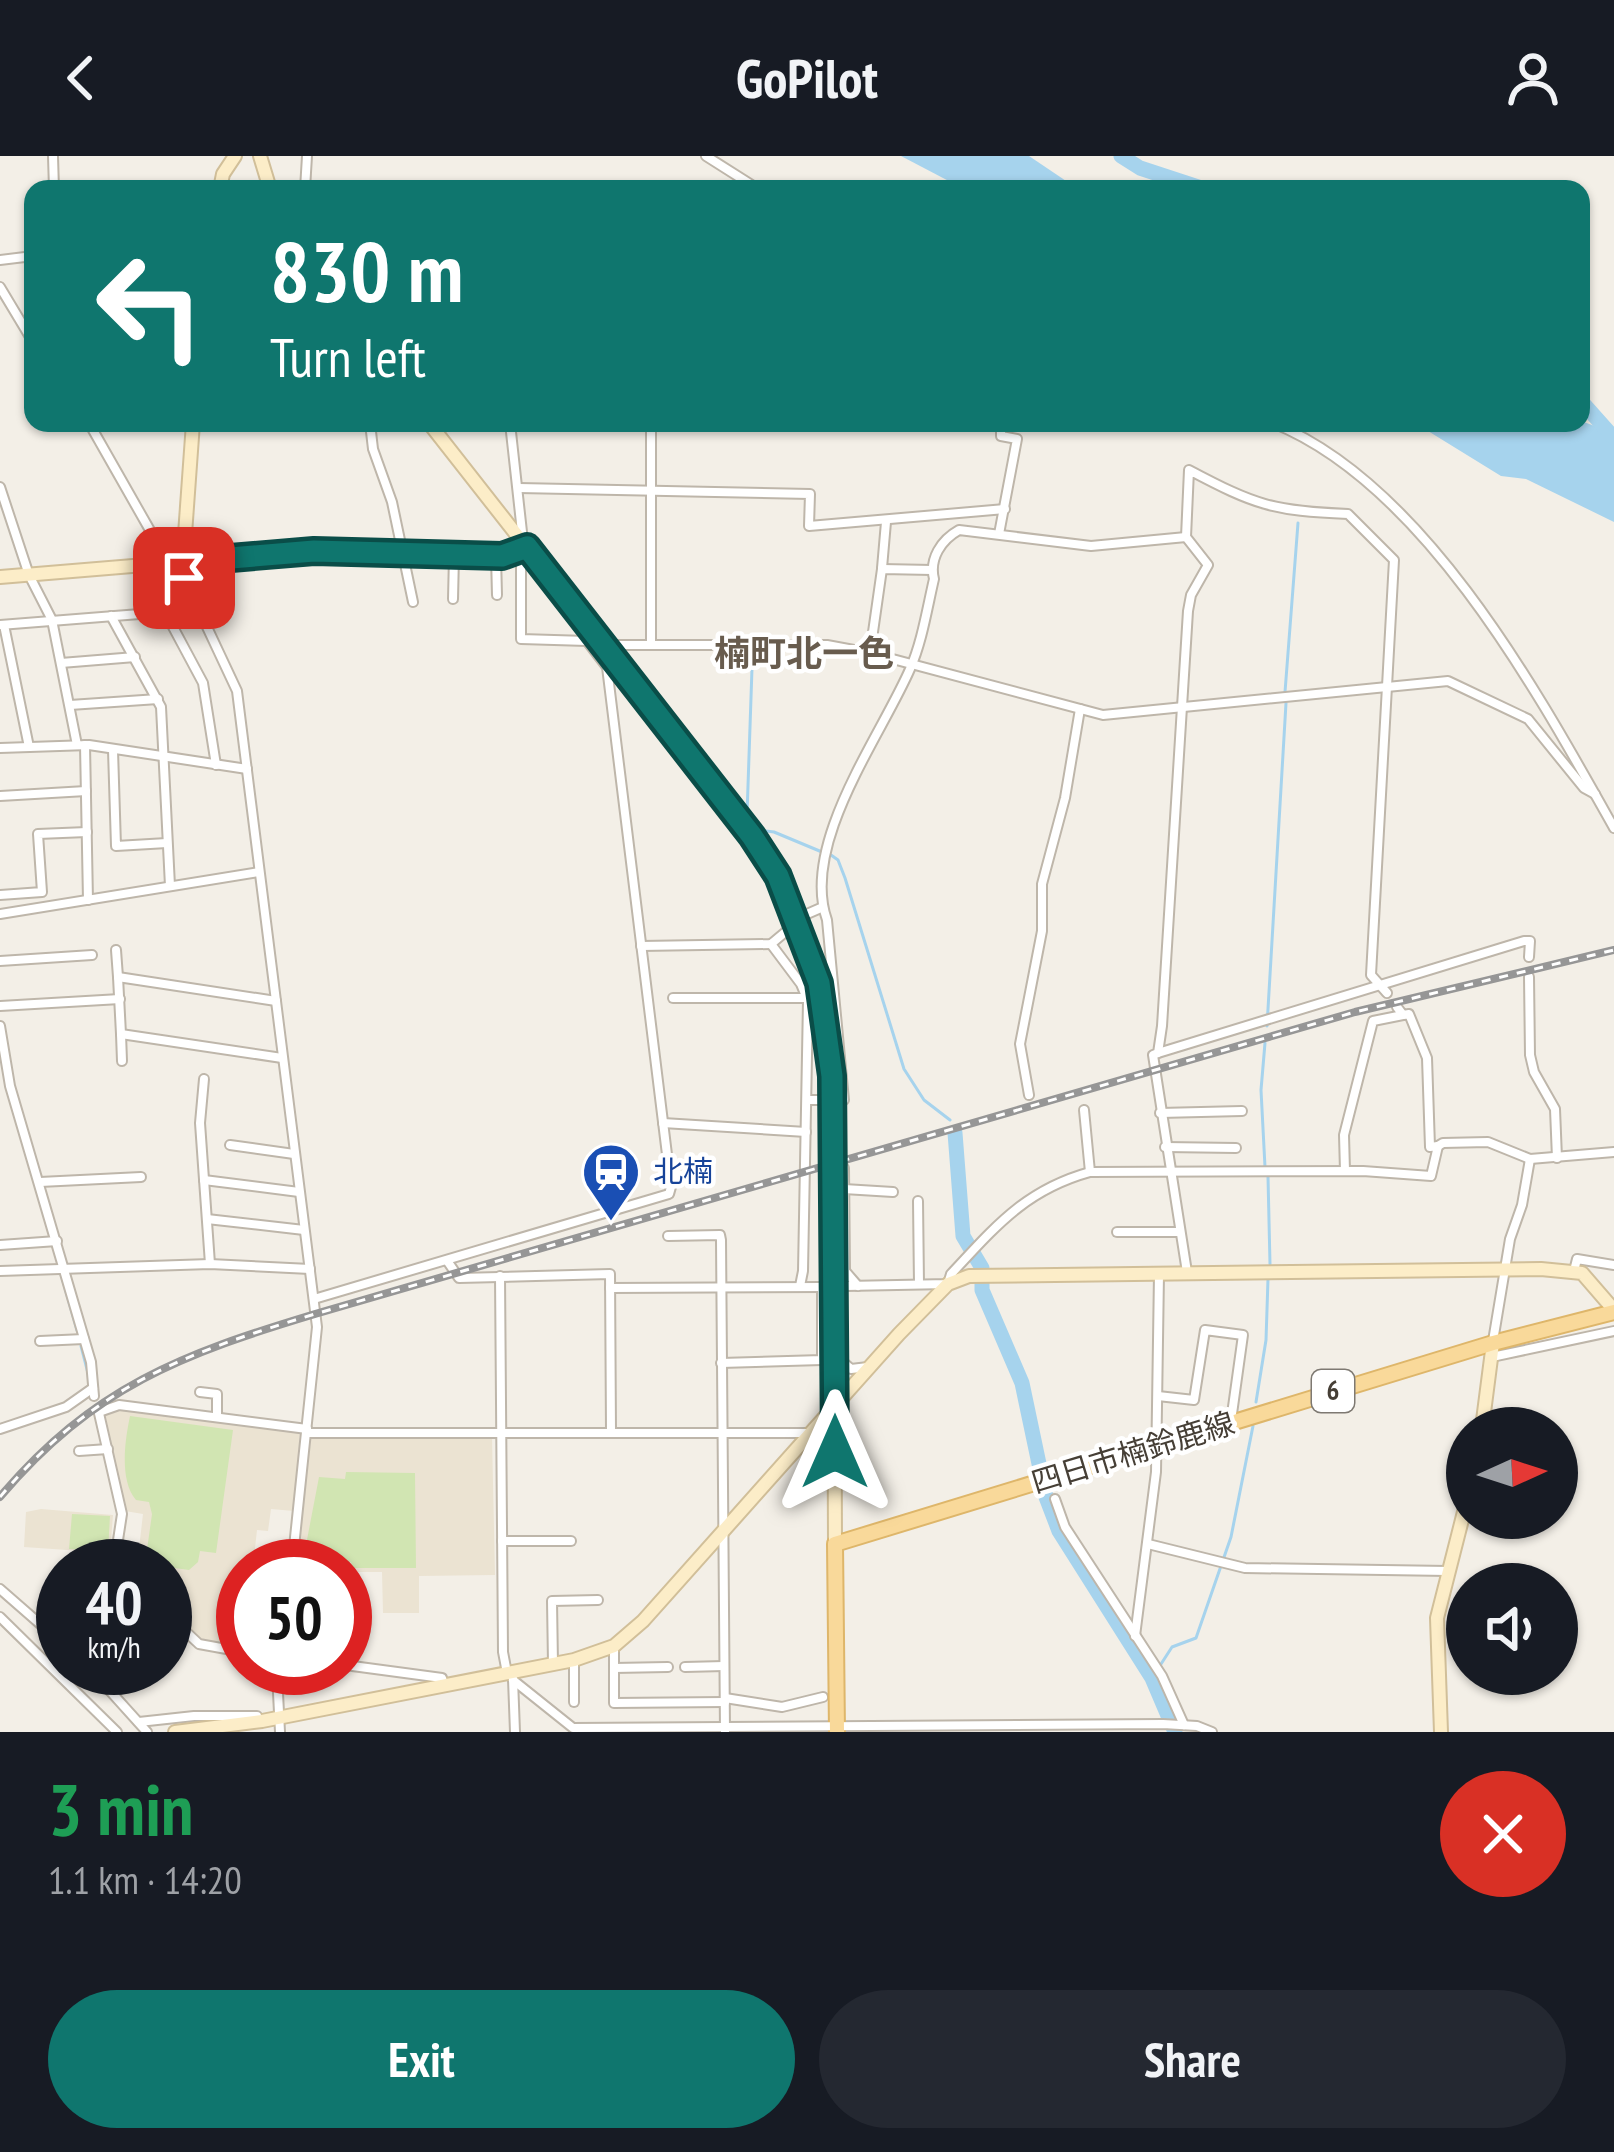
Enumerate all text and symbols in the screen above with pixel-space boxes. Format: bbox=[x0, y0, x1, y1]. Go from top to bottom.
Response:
text: GoPilot bbox=[736, 43, 878, 113]
icon: back bbox=[48, 45, 114, 111]
icon: person bbox=[1500, 45, 1566, 111]
text: 830 m bbox=[270, 216, 463, 325]
icon: left bbox=[72, 228, 228, 384]
text: Turn left bbox=[270, 322, 426, 392]
pin bbox=[133, 527, 235, 629]
icon: arrive bbox=[151, 545, 217, 611]
district label: 楠町北一色 bbox=[714, 629, 894, 676]
station icon: 北楠 bbox=[580, 1141, 642, 1223]
place label: 北楠 bbox=[653, 1151, 713, 1190]
road number: 6 bbox=[1312, 1370, 1354, 1412]
position arrow bbox=[772, 1389, 898, 1515]
street label: 四日市楠鈴鹿線 bbox=[1026, 1402, 1239, 1501]
north arrow bbox=[1446, 1407, 1578, 1539]
map controls bbox=[1446, 1407, 1578, 1695]
speed limit sign: 50 bbox=[216, 1539, 372, 1695]
text: 40 bbox=[85, 1563, 143, 1641]
button: sound bbox=[1446, 1563, 1578, 1695]
text: km/h bbox=[87, 1627, 141, 1666]
text: 3 min bbox=[48, 1762, 193, 1855]
button: close bbox=[1440, 1771, 1566, 1897]
text: 1.1 km · 14:20 bbox=[48, 1854, 242, 1905]
button: Exit bbox=[48, 1990, 795, 2128]
button: Share bbox=[819, 1990, 1566, 2128]

